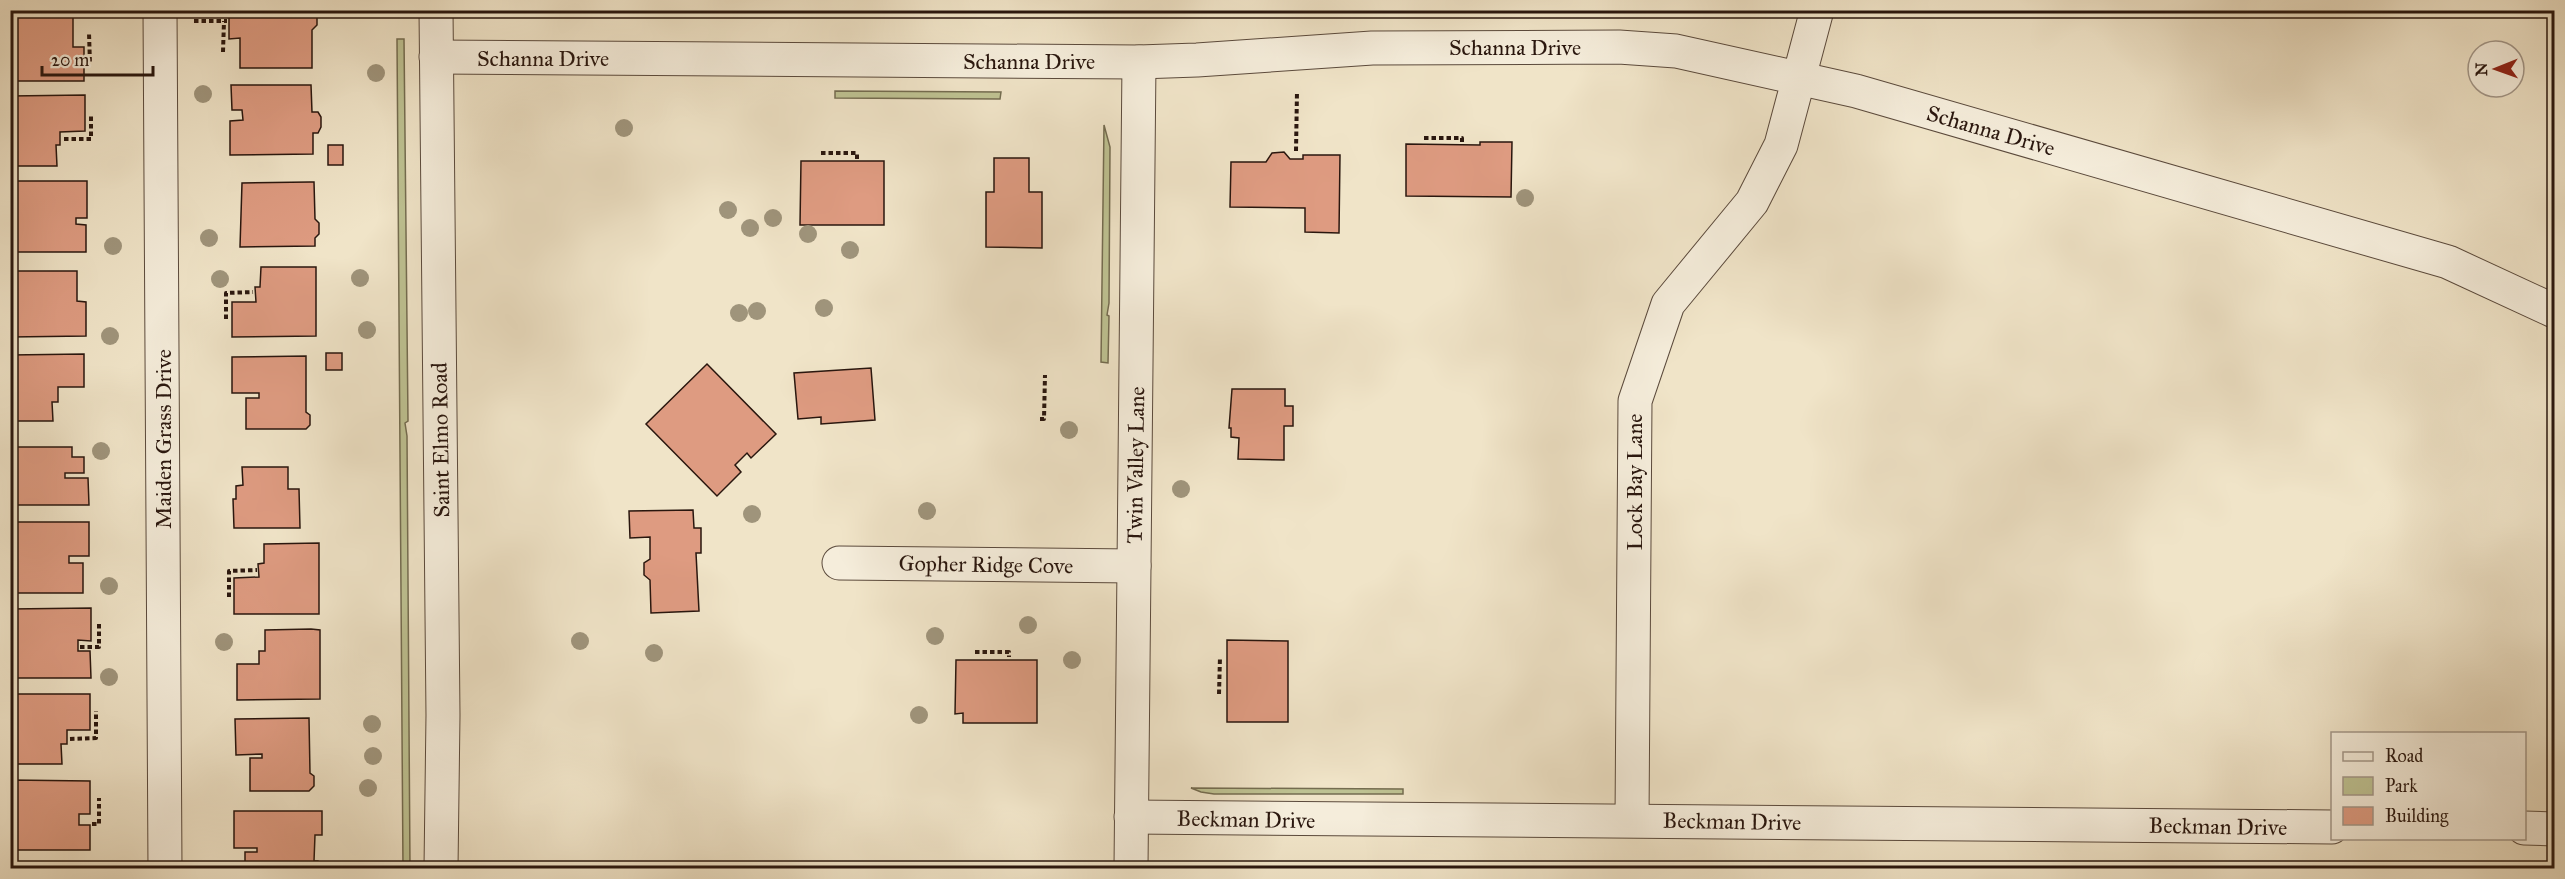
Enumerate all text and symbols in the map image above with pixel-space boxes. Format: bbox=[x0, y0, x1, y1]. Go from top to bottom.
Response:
street label: Schanna Drive bbox=[1449, 34, 1581, 61]
scale bar bbox=[42, 39, 153, 77]
north arrow bbox=[2466, 39, 2526, 99]
street label: Schanna Drive bbox=[477, 45, 609, 72]
street label: Schanna Drive bbox=[963, 48, 1095, 75]
text: 20 m bbox=[51, 49, 89, 71]
text: N bbox=[2472, 62, 2491, 76]
street label: Schanna Drive bbox=[1924, 99, 2058, 162]
street label: Maiden Grass Drive bbox=[150, 349, 177, 529]
street label: Saint Elmo Road bbox=[426, 362, 455, 518]
street label: Twin Valley Lane bbox=[1121, 386, 1150, 544]
street label: Lock Bay Lane bbox=[1621, 414, 1648, 550]
street label: Gopher Ridge Cove bbox=[898, 549, 1074, 580]
legend bbox=[2331, 732, 2526, 840]
text: Road bbox=[2385, 745, 2423, 767]
text: Park bbox=[2385, 775, 2418, 797]
street label: Beckman Drive bbox=[1177, 805, 1315, 834]
text: Building bbox=[2385, 805, 2449, 828]
street label: Beckman Drive bbox=[1663, 807, 1801, 836]
street label: Beckman Drive bbox=[2149, 812, 2287, 841]

